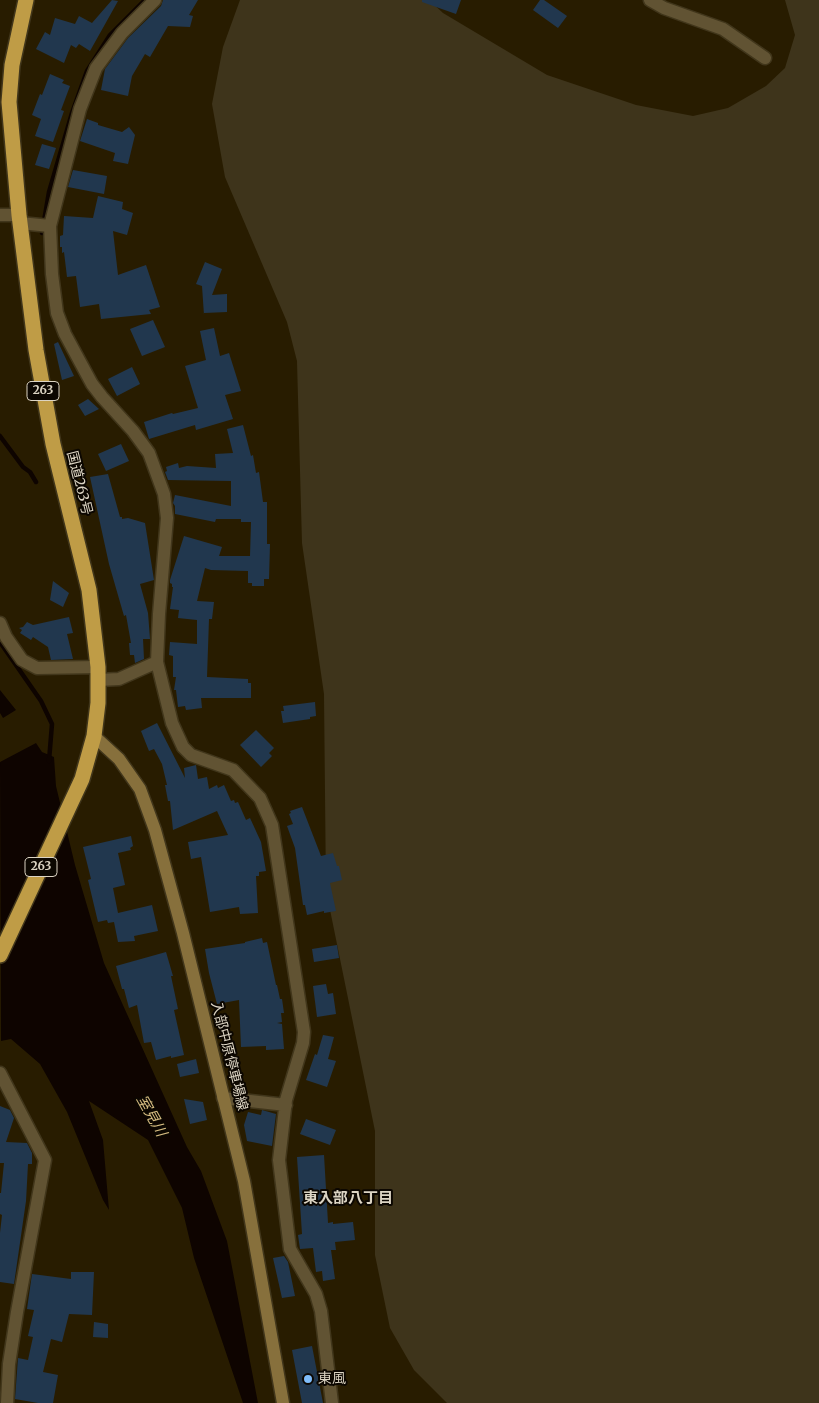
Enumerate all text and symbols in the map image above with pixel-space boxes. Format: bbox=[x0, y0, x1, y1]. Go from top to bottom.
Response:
road number: 263 bbox=[27, 382, 59, 401]
street label: 国道263号 bbox=[63, 449, 95, 517]
road number: 263 bbox=[25, 858, 57, 876]
street label: 入部中原停車場線 bbox=[207, 1000, 251, 1112]
water label: 室見川 bbox=[132, 1092, 170, 1140]
district label: 東入部八丁目 bbox=[303, 1190, 393, 1208]
place label: 東風 bbox=[318, 1371, 346, 1387]
marker: 東風 bbox=[302, 1373, 314, 1385]

